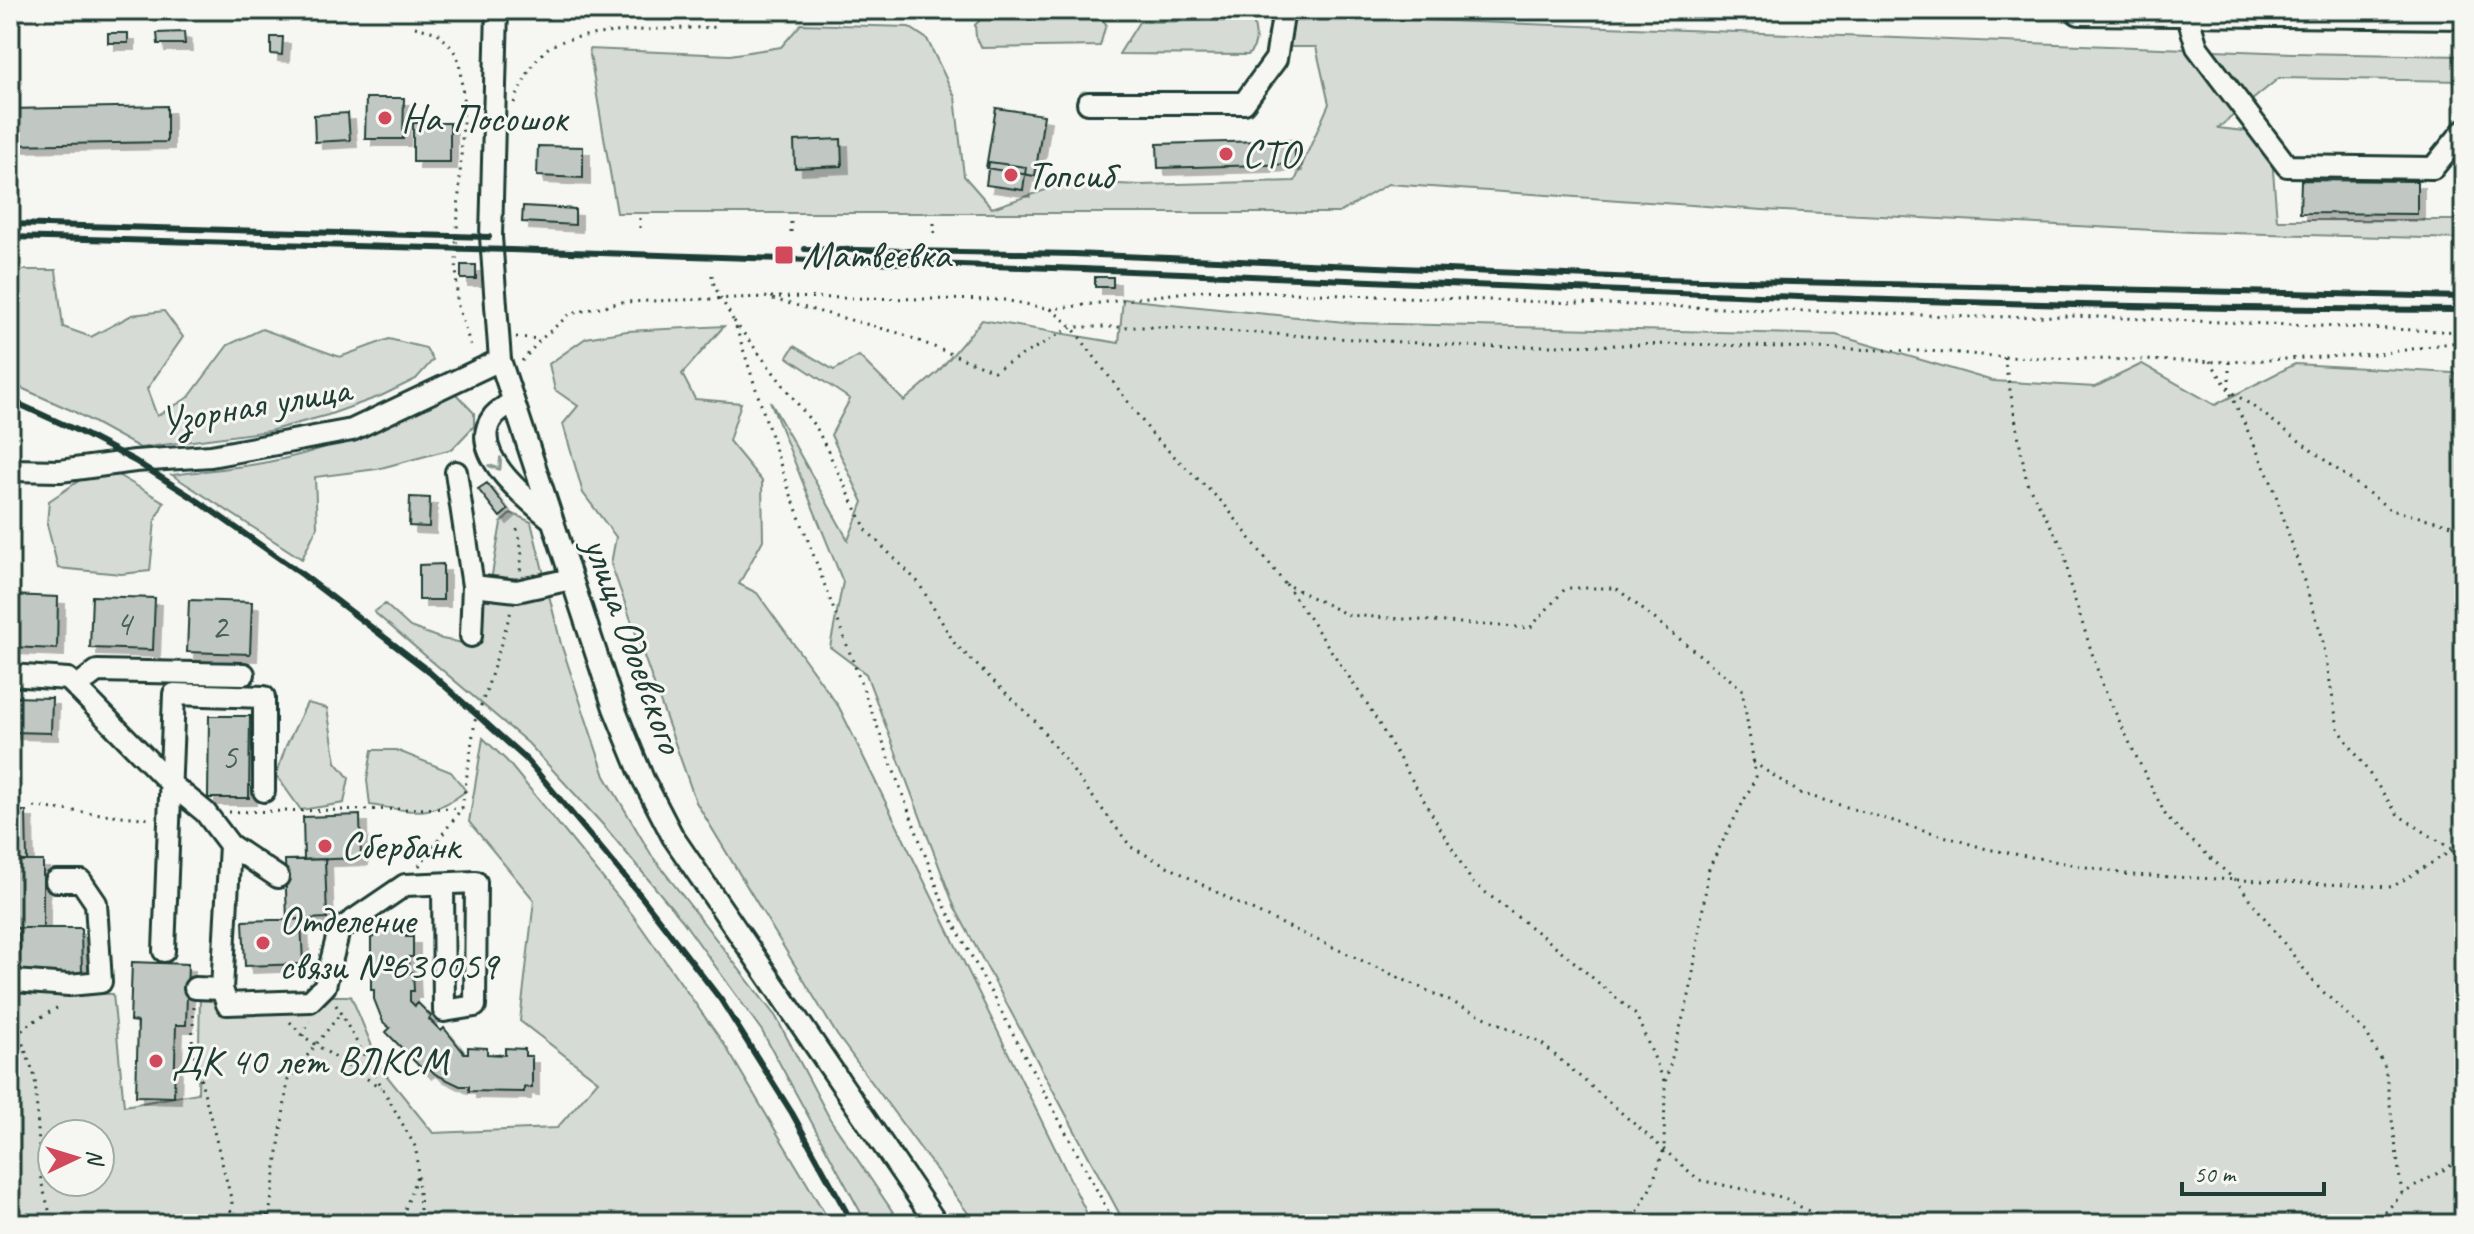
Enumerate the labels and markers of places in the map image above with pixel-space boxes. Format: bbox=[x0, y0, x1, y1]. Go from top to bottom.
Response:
place label: На Посошок bbox=[401, 93, 570, 143]
marker: На Посошок bbox=[376, 109, 394, 127]
place label: СТО bbox=[1242, 129, 1304, 179]
marker: СТО bbox=[1217, 145, 1235, 163]
place label: Топсиб bbox=[1027, 150, 1121, 200]
marker: Топсиб bbox=[1002, 166, 1020, 184]
place label: Матвеевка bbox=[802, 230, 953, 280]
marker: Матвеевка bbox=[773, 244, 795, 266]
place label: Сбербанк bbox=[341, 821, 463, 871]
marker: Сбербанк bbox=[316, 837, 334, 855]
place label: Отделение связи №630059 bbox=[279, 895, 501, 991]
marker: Отделение связи №630059 bbox=[254, 934, 272, 952]
place label: ДК 40 лет ВЛКСМ bbox=[172, 1036, 451, 1086]
marker: ДК 40 лет ВЛКСМ bbox=[147, 1052, 165, 1070]

